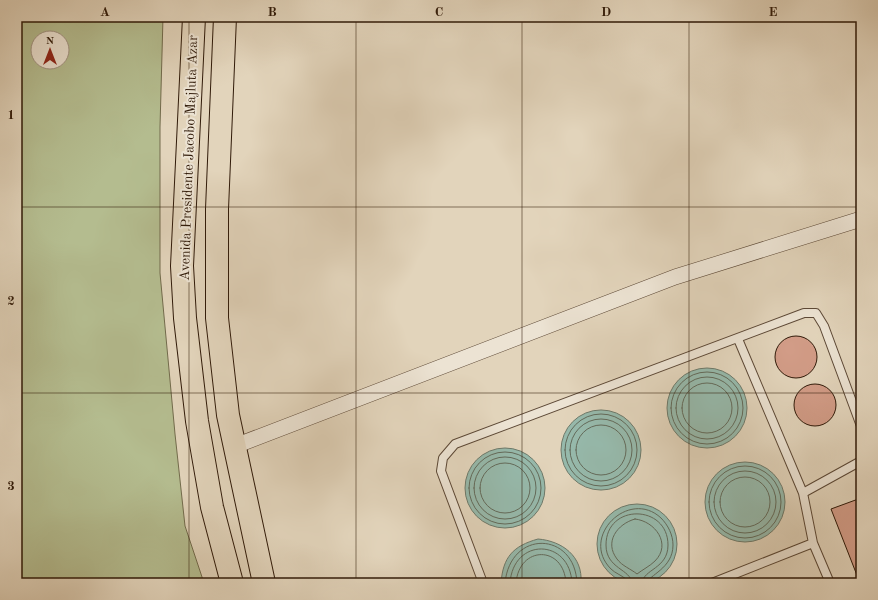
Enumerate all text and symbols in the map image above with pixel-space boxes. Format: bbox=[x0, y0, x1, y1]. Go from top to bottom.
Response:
text: A bbox=[100, 6, 110, 19]
text: B bbox=[267, 6, 277, 19]
text: C bbox=[435, 6, 443, 19]
text: D bbox=[601, 6, 611, 19]
text: E bbox=[769, 6, 778, 19]
north arrow bbox=[30, 30, 70, 70]
street label: Avenida Presidente Jacobo Majluta Azar bbox=[178, 35, 200, 281]
text: N bbox=[46, 36, 55, 47]
text: 1 bbox=[7, 109, 15, 122]
text: 2 bbox=[7, 295, 15, 308]
text: 3 bbox=[7, 480, 15, 493]

